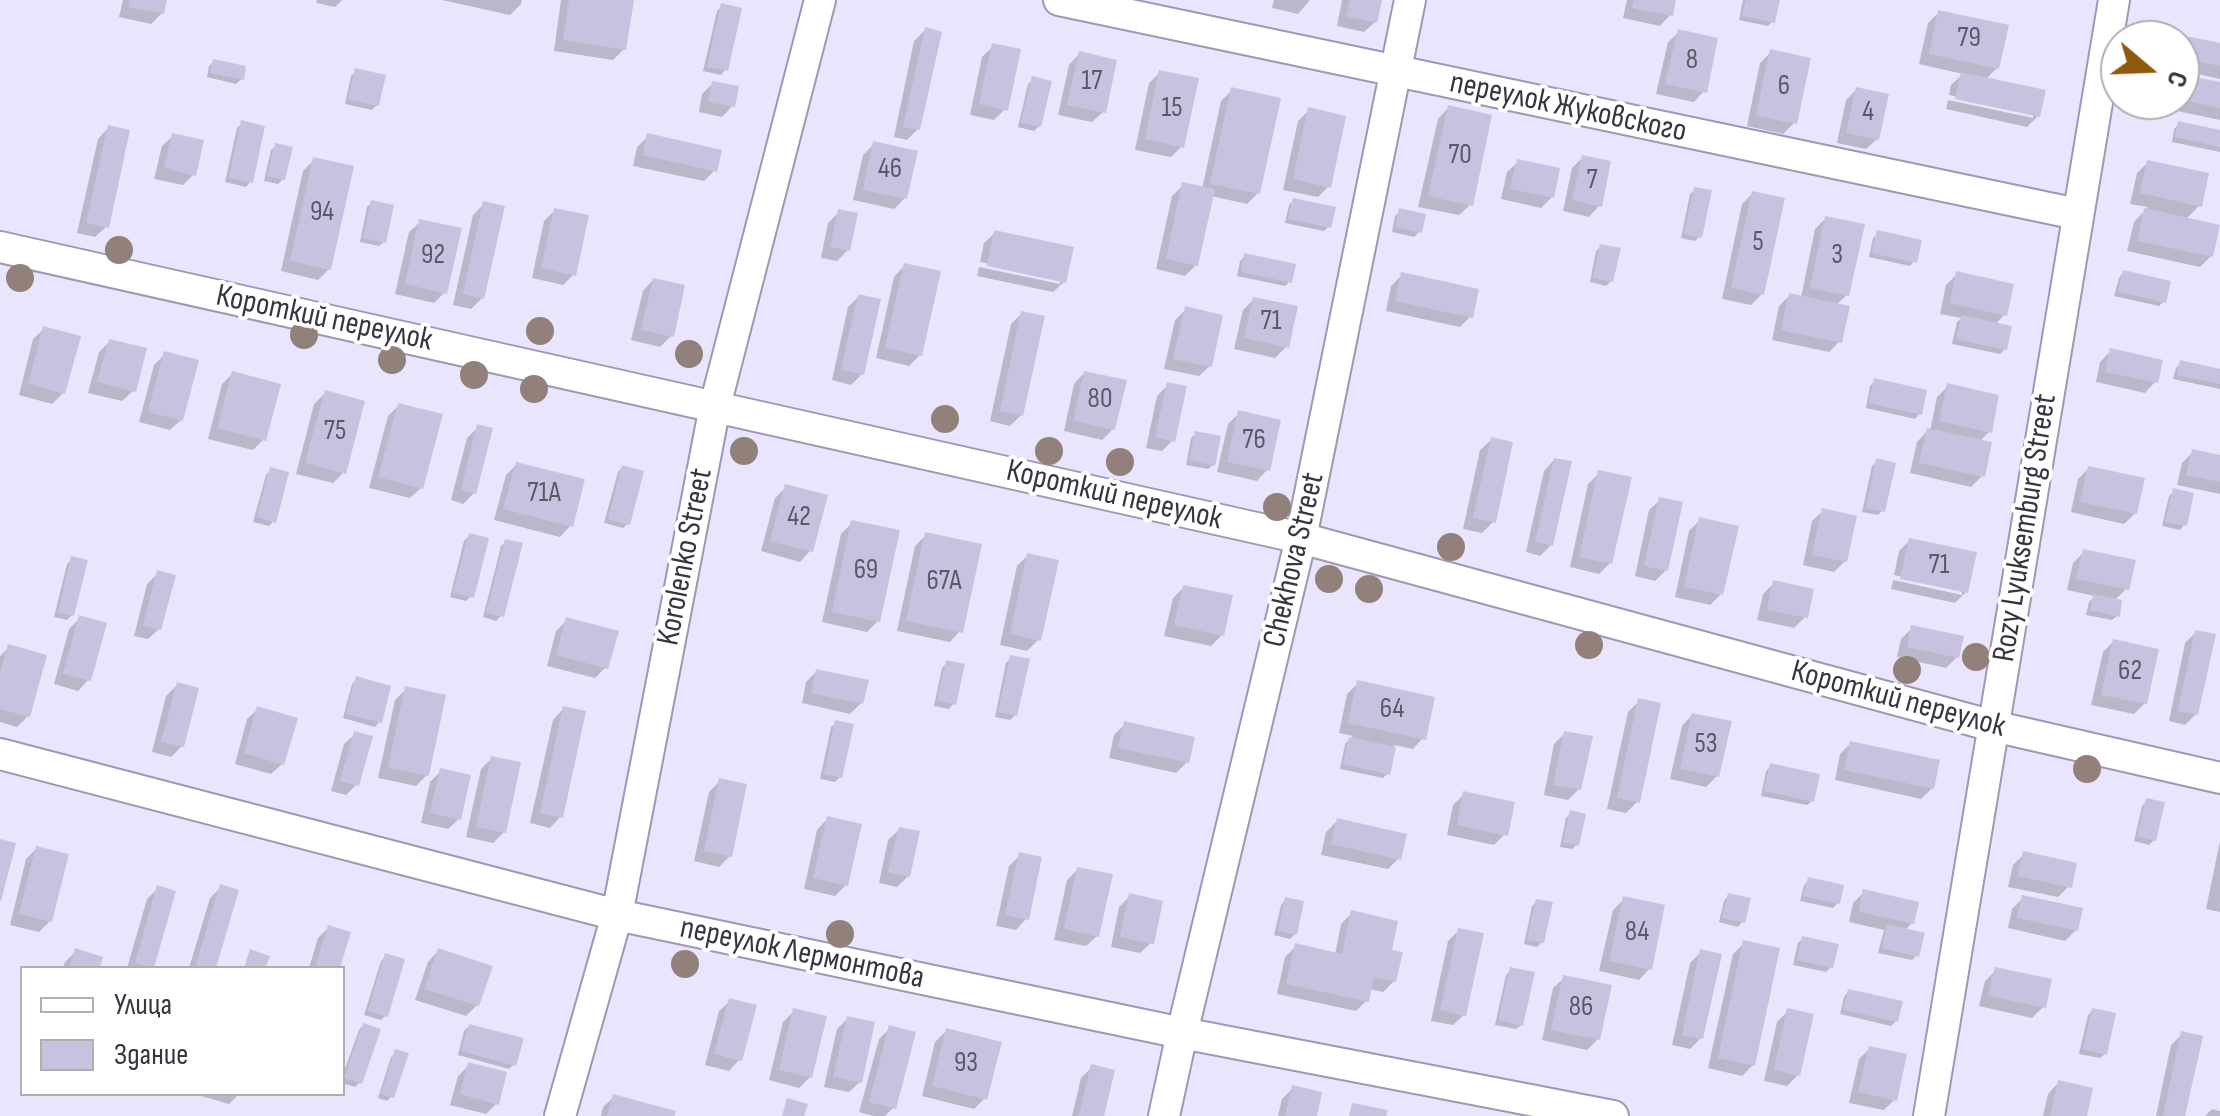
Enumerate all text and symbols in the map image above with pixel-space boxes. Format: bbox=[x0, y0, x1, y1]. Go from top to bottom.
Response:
north arrow bbox=[2100, 20, 2200, 120]
house number: 79 bbox=[1957, 22, 1981, 56]
house number: 8 bbox=[1686, 44, 1698, 78]
street label: переулок Жуковского bbox=[1446, 64, 1690, 152]
house number: 17 bbox=[1082, 65, 1102, 99]
text: С bbox=[2159, 67, 2195, 91]
house number: 6 bbox=[1778, 70, 1790, 104]
house number: 15 bbox=[1161, 92, 1183, 126]
house number: 4 bbox=[1862, 96, 1874, 130]
house number: 70 bbox=[1448, 139, 1472, 173]
house number: 46 bbox=[878, 153, 902, 187]
house number: 7 bbox=[1586, 164, 1598, 198]
house number: 94 bbox=[310, 196, 334, 230]
house number: 5 bbox=[1752, 226, 1764, 260]
house number: 92 bbox=[421, 239, 445, 273]
house number: 3 bbox=[1831, 239, 1843, 273]
street label: Короткий переулок bbox=[212, 277, 436, 361]
house number: 71 bbox=[1260, 305, 1282, 339]
house number: 80 bbox=[1088, 383, 1112, 417]
street label: Rozy Lyuksemburg Street bbox=[1986, 391, 2066, 665]
house number: 75 bbox=[324, 415, 346, 449]
house number: 76 bbox=[1242, 424, 1266, 458]
street label: Короткий переулок bbox=[1003, 453, 1225, 539]
street label: Korolenko Street bbox=[650, 465, 722, 649]
street label: Chekhova Street bbox=[1256, 469, 1334, 651]
house number: 71А bbox=[527, 477, 561, 511]
house number: 42 bbox=[787, 501, 811, 535]
house number: 71 bbox=[1928, 549, 1950, 583]
house number: 69 bbox=[854, 554, 878, 588]
house number: 67А bbox=[927, 565, 961, 599]
street label: Короткий переулок bbox=[1787, 653, 2009, 747]
house number: 62 bbox=[2118, 655, 2142, 689]
house number: 64 bbox=[1380, 693, 1404, 727]
house number: 53 bbox=[1695, 728, 1717, 762]
street label: переулок Лермонтова bbox=[677, 909, 927, 999]
house number: 84 bbox=[1625, 916, 1649, 950]
legend bbox=[20, 966, 345, 1096]
text: Улица bbox=[114, 987, 172, 1023]
house number: 86 bbox=[1569, 991, 1593, 1025]
text: Здание bbox=[114, 1037, 188, 1073]
house number: 93 bbox=[954, 1047, 978, 1081]

